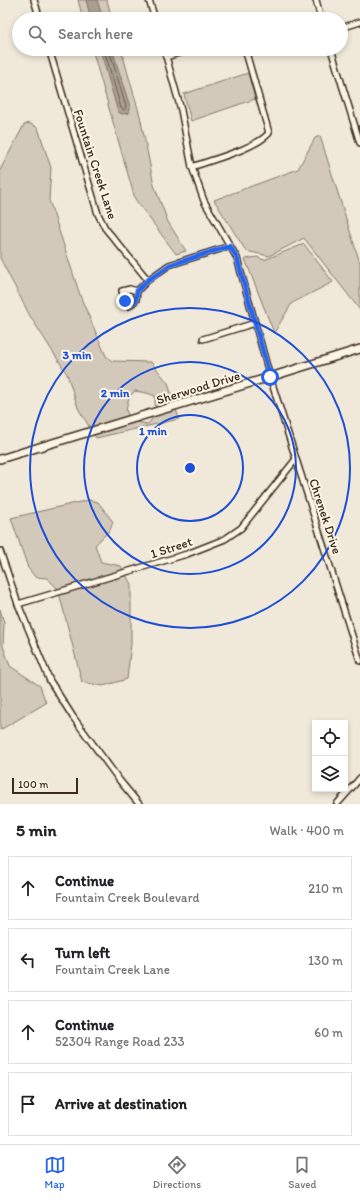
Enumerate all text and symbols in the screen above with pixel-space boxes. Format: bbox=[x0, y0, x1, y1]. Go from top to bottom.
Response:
search box bbox=[12, 12, 348, 56]
icon: search bbox=[26, 23, 48, 45]
text: Search here bbox=[58, 25, 133, 43]
street label: Fountain Creek Lane bbox=[71, 107, 120, 221]
route end bbox=[116, 292, 134, 310]
text: 3 min bbox=[63, 348, 92, 362]
street label: Sherwood Drive bbox=[155, 368, 242, 407]
route start bbox=[261, 368, 279, 386]
text: 2 min bbox=[101, 386, 130, 400]
text: 1 min bbox=[139, 424, 168, 438]
centre of rings bbox=[183, 461, 197, 475]
street label: Chrenek Drive bbox=[306, 476, 345, 556]
street label: 1 Street bbox=[148, 534, 194, 561]
map controls bbox=[312, 720, 348, 792]
button: locate bbox=[312, 720, 348, 756]
button: layers bbox=[312, 756, 348, 792]
scale bar bbox=[12, 776, 78, 795]
text: 100 m bbox=[18, 778, 48, 791]
text: 5 min bbox=[16, 820, 56, 840]
text: Walk · 400 m bbox=[270, 823, 344, 838]
text: Continue bbox=[55, 872, 114, 890]
icon: ahead bbox=[17, 877, 39, 899]
text: 210 m bbox=[308, 881, 343, 896]
text: Fountain Creek Boulevard bbox=[55, 890, 200, 905]
text: Turn left bbox=[55, 944, 110, 962]
icon: left bbox=[17, 949, 39, 971]
text: 130 m bbox=[308, 953, 343, 968]
text: Fountain Creek Lane bbox=[55, 962, 170, 977]
text: Continue bbox=[55, 1016, 114, 1034]
icon: ahead bbox=[17, 1021, 39, 1043]
text: 60 m bbox=[314, 1025, 343, 1040]
text: 52304 Range Road 233 bbox=[55, 1034, 185, 1049]
icon: arrive bbox=[17, 1093, 39, 1115]
text: Arrive at destination bbox=[55, 1095, 187, 1113]
tab: Map bbox=[44, 1154, 66, 1191]
tab: Directions bbox=[153, 1154, 201, 1191]
tab: Saved bbox=[288, 1154, 316, 1191]

